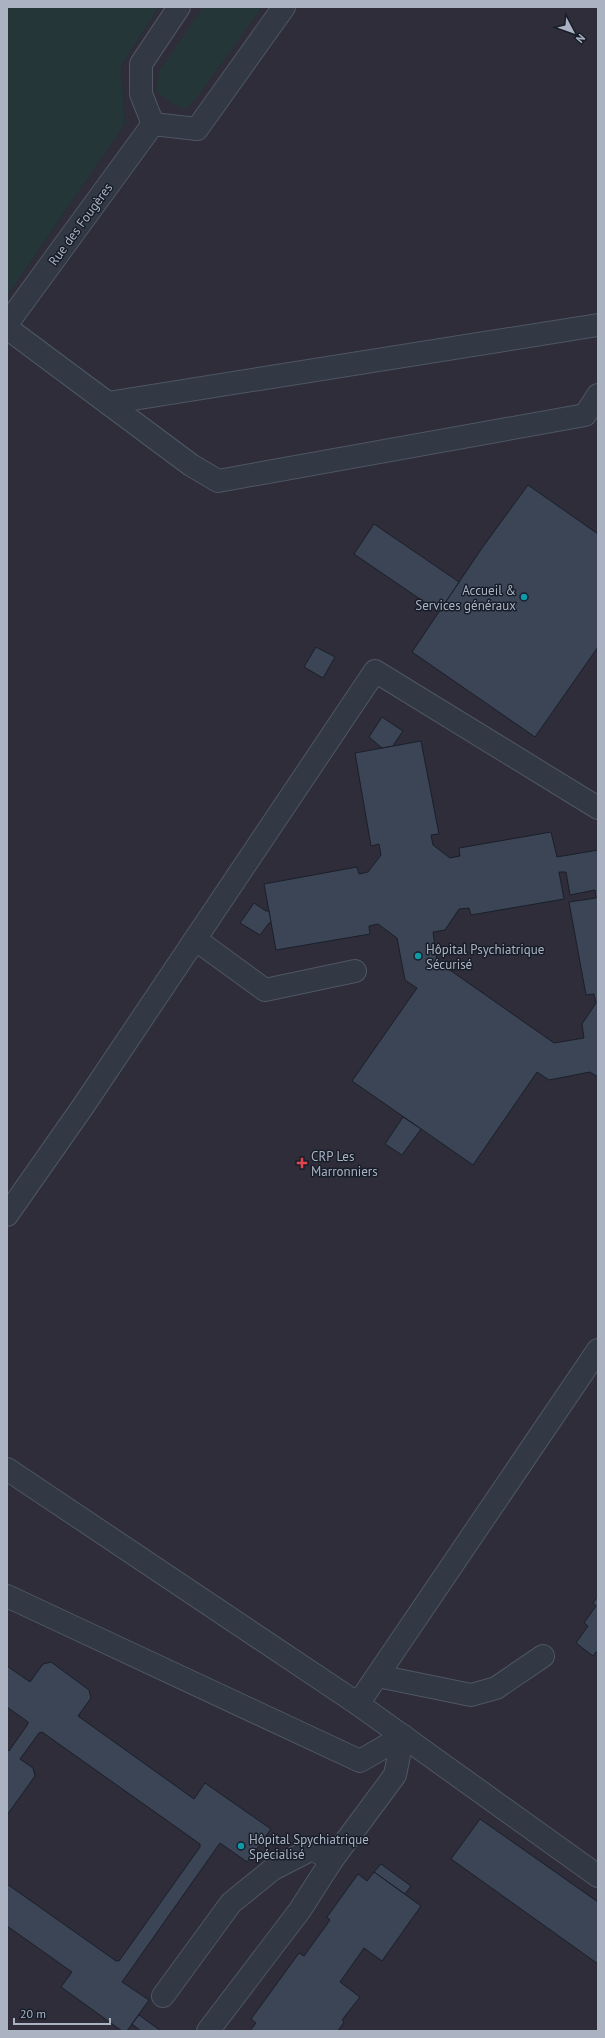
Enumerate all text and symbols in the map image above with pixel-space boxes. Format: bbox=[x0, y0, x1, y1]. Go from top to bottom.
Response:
north arrow bbox=[553, 12, 593, 52]
text: N bbox=[573, 31, 588, 46]
street label: Rue des Fougères bbox=[45, 180, 116, 269]
place label: Accueil & Services généraux bbox=[415, 582, 516, 614]
marker: Accueil & Services généraux bbox=[519, 592, 529, 602]
place label: Hôpital Psychiatrique Sécurisé bbox=[426, 941, 544, 973]
marker: Hôpital Psychiatrique Sécurisé bbox=[413, 951, 423, 961]
place label: CRP Les Marronniers bbox=[311, 1148, 378, 1180]
marker: CRP Les Marronniers bbox=[296, 1157, 308, 1169]
place label: Hôpital Spychiatrique Spécialisé bbox=[249, 1831, 369, 1863]
marker: Hôpital Spychiatrique Spécialisé bbox=[236, 1841, 246, 1851]
scale bar bbox=[14, 2000, 110, 2026]
text: 20 m bbox=[20, 2006, 46, 2021]

